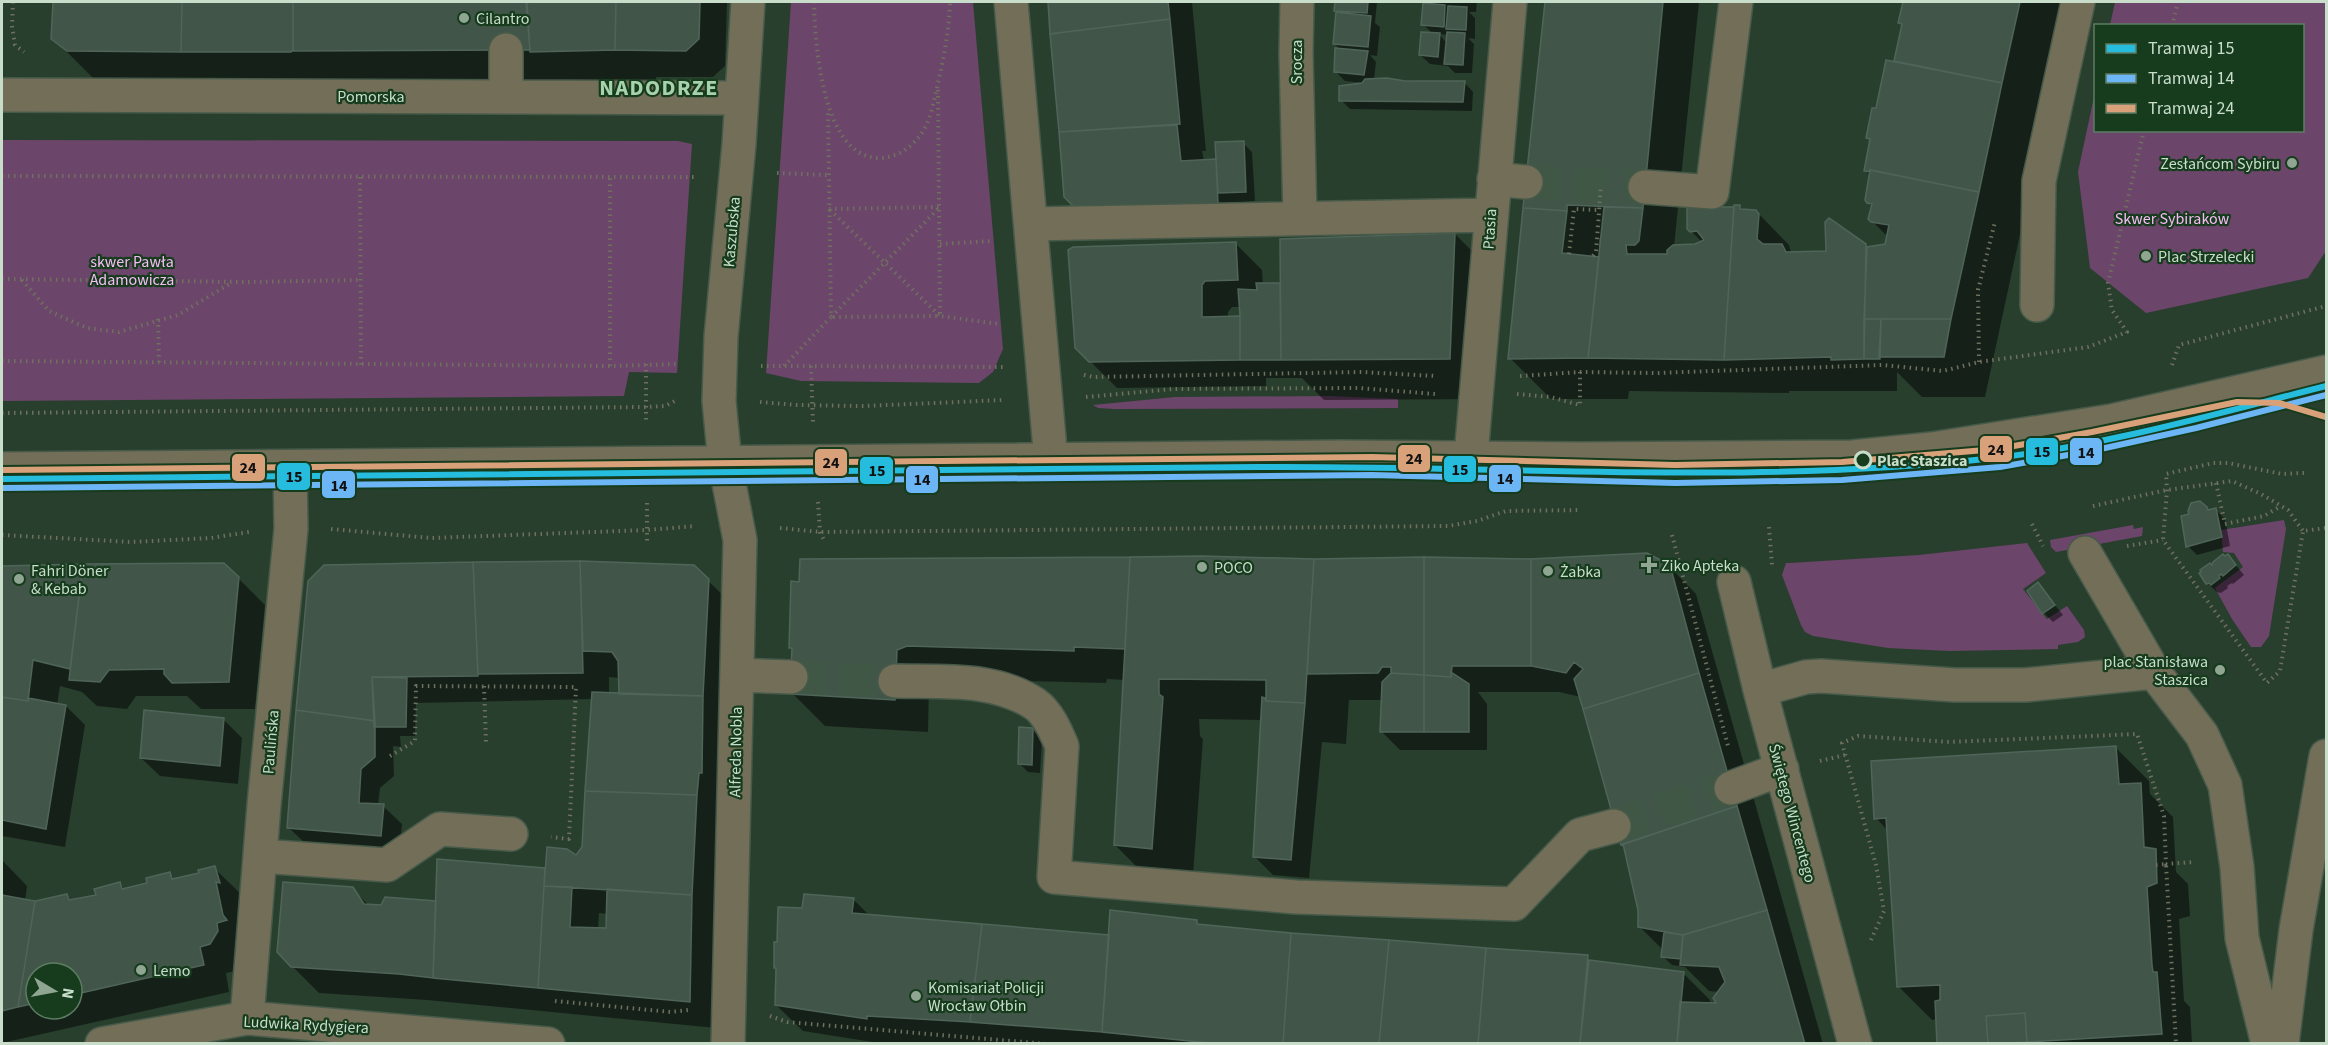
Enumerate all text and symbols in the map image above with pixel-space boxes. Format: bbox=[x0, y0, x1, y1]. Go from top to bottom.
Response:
place label: Cilantro bbox=[476, 8, 529, 30]
marker: Cilantro bbox=[457, 11, 471, 25]
legend bbox=[2094, 24, 2304, 132]
text: Tramwaj 15 bbox=[2148, 36, 2234, 61]
street label: Srocza bbox=[1286, 40, 1308, 84]
text: Tramwaj 14 bbox=[2148, 66, 2234, 91]
district label: NADODRZE bbox=[599, 72, 719, 104]
street label: Pomorska bbox=[337, 86, 405, 108]
text: Tramwaj 24 bbox=[2148, 96, 2234, 121]
place label: Zesłańcom Sybiru bbox=[2160, 153, 2280, 175]
marker: Zesłańcom Sybiru bbox=[2285, 156, 2299, 170]
street label: Kaszubska bbox=[718, 196, 746, 268]
street label: Ptasia bbox=[1478, 208, 1502, 250]
park label: Skwer Sybiraków bbox=[2115, 208, 2230, 230]
place label: Plac Strzelecki bbox=[2158, 246, 2255, 268]
marker: Plac Strzelecki bbox=[2139, 249, 2153, 263]
park label: skwer Pawła Adamowicza bbox=[90, 251, 174, 291]
line badge: 24 bbox=[1979, 435, 2013, 463]
line badge: 15 bbox=[2025, 437, 2059, 466]
line badge: 14 bbox=[2069, 437, 2103, 466]
text: 24 bbox=[1988, 439, 2005, 461]
text: 15 bbox=[2034, 441, 2050, 463]
text: 14 bbox=[2078, 442, 2095, 464]
line badge: 24 bbox=[1397, 444, 1431, 473]
line badge: 24 bbox=[814, 448, 848, 477]
text: 24 bbox=[1406, 448, 1423, 470]
place label: Plac Staszica bbox=[1877, 450, 1968, 472]
marker: Plac Staszica bbox=[1854, 451, 1872, 469]
text: 24 bbox=[823, 452, 840, 474]
line badge: 24 bbox=[231, 453, 266, 482]
line badge: 15 bbox=[1443, 455, 1477, 483]
line badge: 15 bbox=[859, 456, 894, 485]
text: 24 bbox=[240, 457, 257, 479]
text: 15 bbox=[1452, 459, 1468, 481]
text: 15 bbox=[869, 460, 885, 482]
line badge: 15 bbox=[276, 462, 311, 491]
line badge: 14 bbox=[1488, 464, 1522, 493]
line badge: 14 bbox=[905, 465, 939, 494]
text: 15 bbox=[286, 466, 302, 488]
text: 14 bbox=[1497, 468, 1514, 490]
text: 14 bbox=[914, 469, 931, 491]
line badge: 14 bbox=[321, 470, 356, 499]
text: 14 bbox=[331, 475, 348, 497]
place label: Ziko Apteka bbox=[1661, 555, 1739, 577]
place label: POCO bbox=[1214, 557, 1253, 579]
marker: Ziko Apteka bbox=[1642, 558, 1656, 572]
place label: Fahri Döner & Kebab bbox=[31, 560, 109, 600]
marker: POCO bbox=[1195, 560, 1209, 574]
place label: Żabka bbox=[1560, 561, 1601, 583]
marker: Żabka bbox=[1541, 564, 1555, 578]
marker: Fahri Döner & Kebab bbox=[12, 572, 26, 586]
place label: plac Stanisława Staszica bbox=[2104, 651, 2208, 691]
marker: plac Stanisława Staszica bbox=[2213, 663, 2227, 677]
street label: Alfreda Nobla bbox=[724, 706, 748, 798]
street label: Paulińska bbox=[257, 709, 285, 775]
street label: Świętego Wincentego bbox=[1763, 741, 1821, 885]
place label: Lemo bbox=[153, 960, 190, 982]
north arrow bbox=[24, 961, 84, 1021]
marker: Lemo bbox=[134, 963, 148, 977]
place label: Komisariat Policji Wrocław Ołbin bbox=[928, 977, 1044, 1017]
text: N bbox=[56, 986, 80, 1001]
marker: Komisariat Policji Wrocław Ołbin bbox=[909, 989, 923, 1003]
street label: Ludwika Rydygiera bbox=[243, 1011, 369, 1039]

